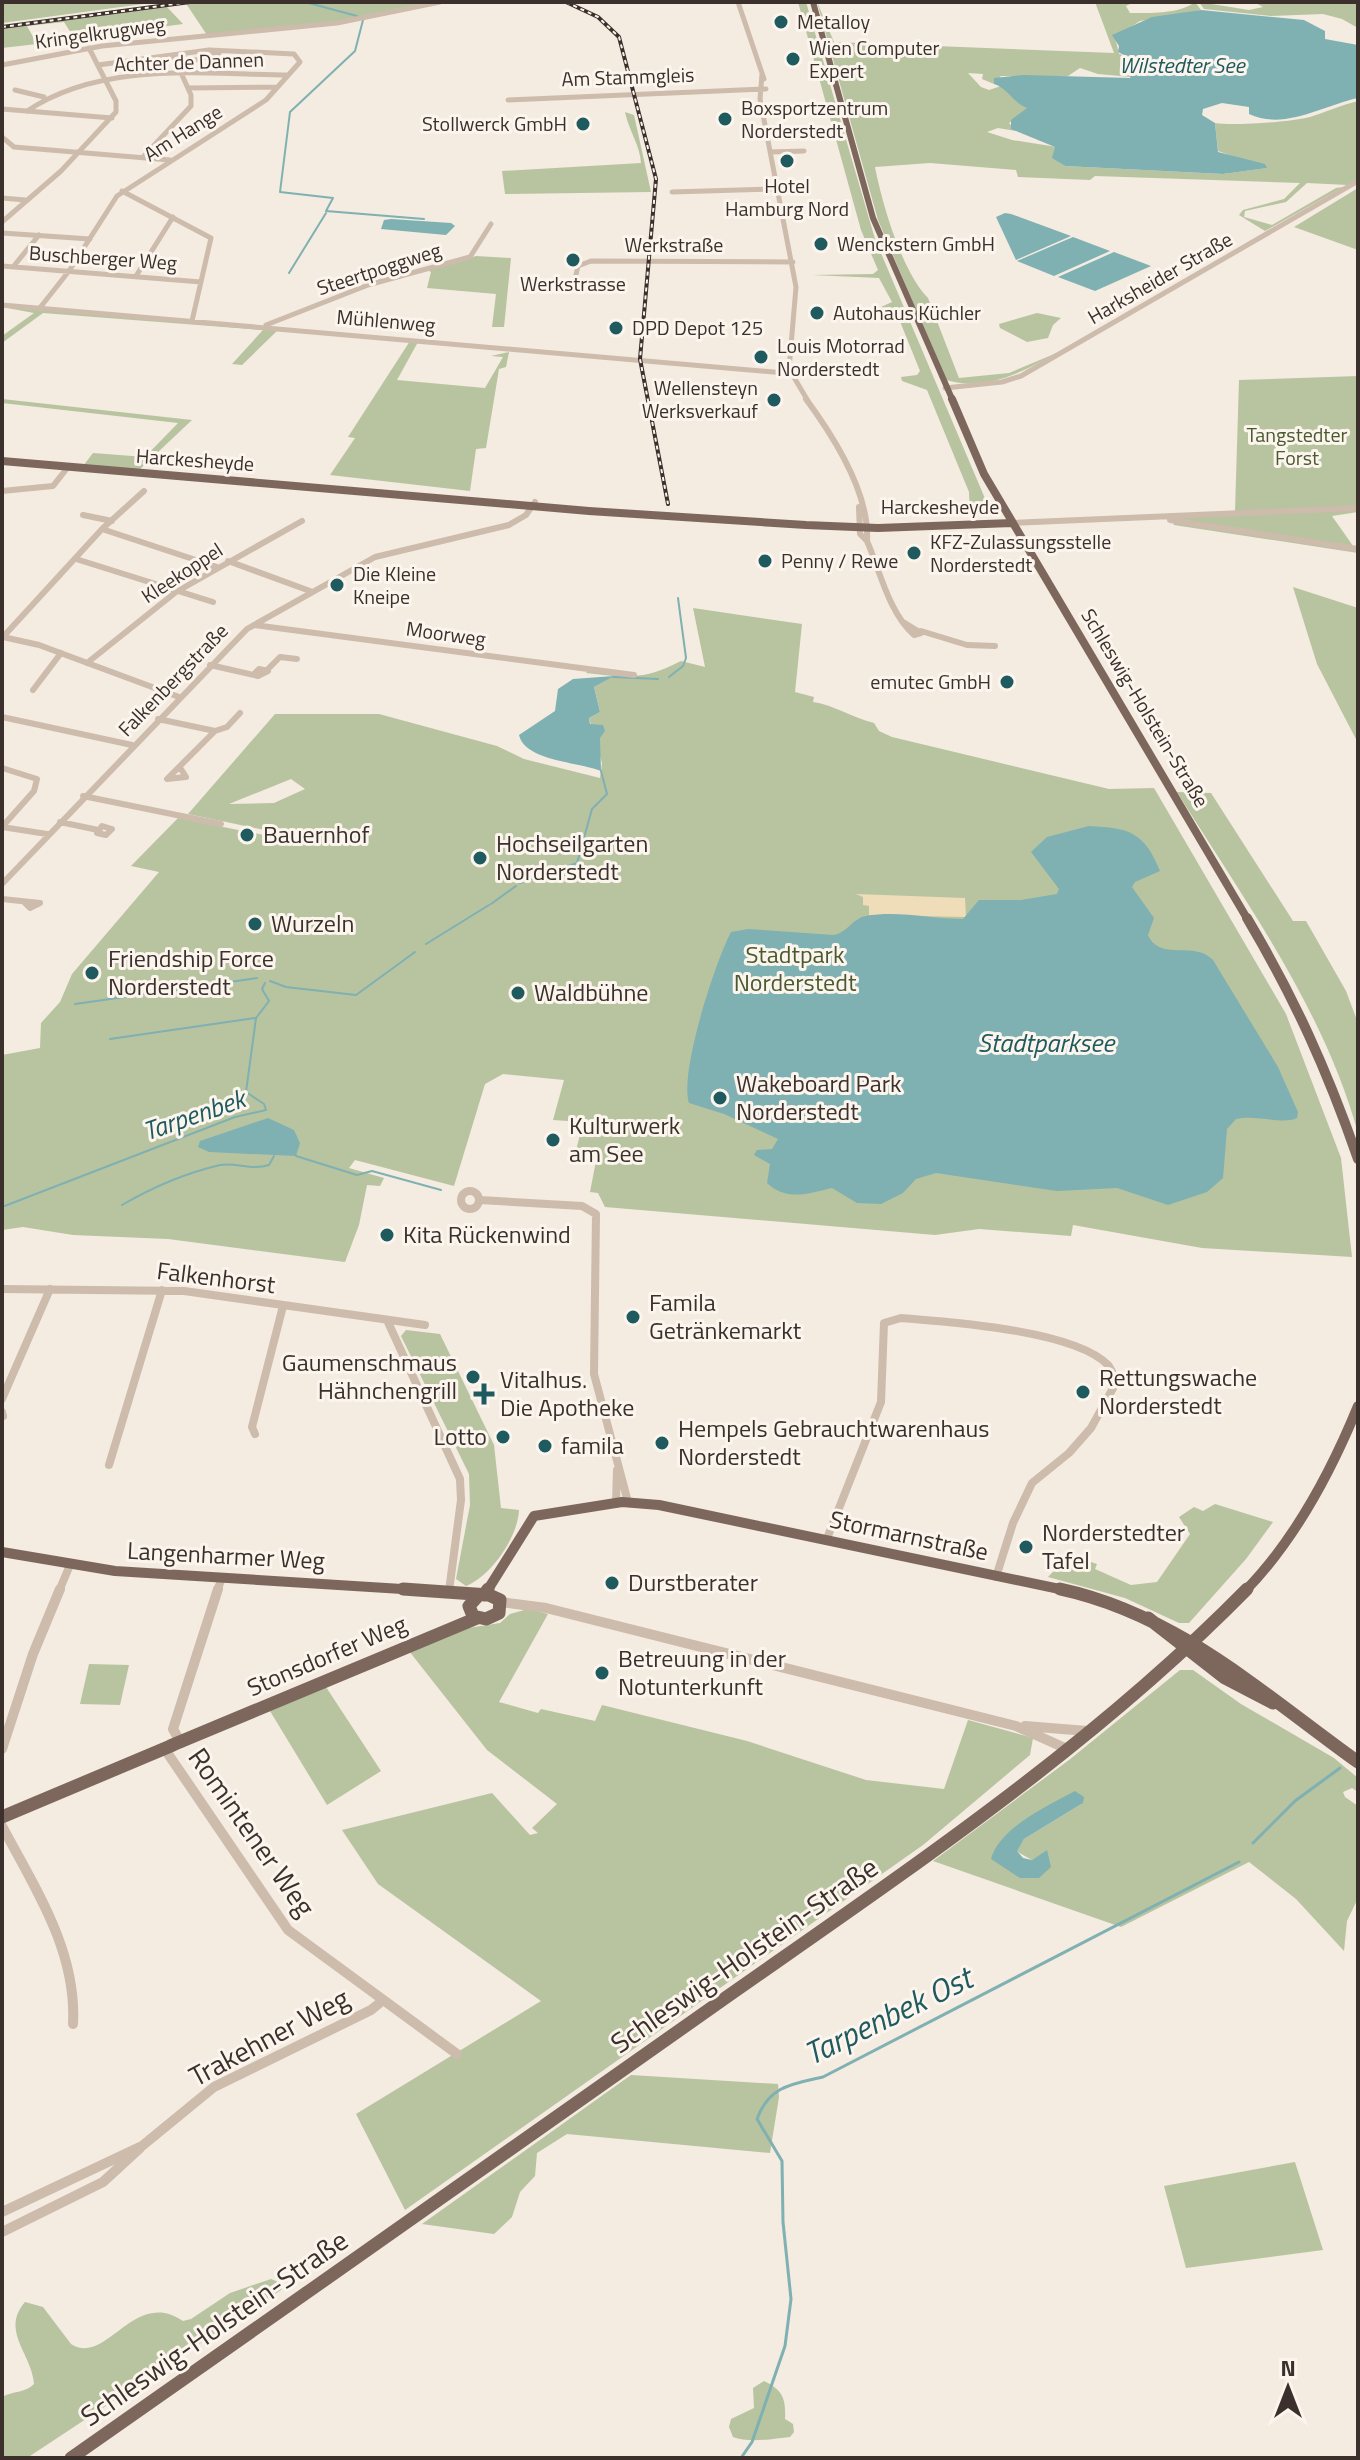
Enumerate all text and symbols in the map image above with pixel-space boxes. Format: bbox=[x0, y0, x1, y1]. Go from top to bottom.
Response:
place label: Metalloy bbox=[797, 6, 870, 37]
street label: Kringelkrugweg bbox=[33, 8, 167, 57]
marker: Metalloy bbox=[772, 13, 790, 31]
place label: Wien Computer Expert bbox=[809, 32, 940, 86]
street label: Achter de Dannen bbox=[114, 43, 264, 80]
water label: Wilstedter See bbox=[1119, 48, 1247, 82]
marker: Wien Computer Expert bbox=[784, 50, 802, 68]
street label: Am Stammgleis bbox=[561, 59, 695, 94]
place label: Boxsportzentrum Norderstedt bbox=[741, 92, 888, 146]
street label: Am Hange bbox=[137, 96, 228, 169]
place label: Stollwerck GmbH bbox=[422, 108, 567, 139]
marker: Boxsportzentrum Norderstedt bbox=[716, 110, 734, 128]
marker: Stollwerck GmbH bbox=[574, 115, 592, 133]
marker: Hotel Hamburg Nord bbox=[778, 152, 796, 170]
place label: Hotel Hamburg Nord bbox=[725, 170, 849, 224]
street label: Harksheider Straße bbox=[1082, 223, 1238, 332]
place label: Wenckstern GmbH bbox=[837, 228, 995, 259]
street label: Werkstraße bbox=[625, 229, 723, 260]
street label: Steertpoggweg bbox=[313, 234, 445, 303]
marker: Wenckstern GmbH bbox=[812, 235, 830, 253]
street label: Buschberger Weg bbox=[28, 237, 178, 278]
marker: Werkstrasse bbox=[564, 251, 582, 269]
place label: Werkstrasse bbox=[520, 268, 626, 299]
place label: Autohaus Küchler bbox=[833, 297, 981, 328]
street label: Mühlenweg bbox=[335, 301, 437, 340]
marker: Autohaus Küchler bbox=[808, 304, 826, 322]
place label: DPD Depot 125 bbox=[632, 312, 763, 343]
marker: DPD Depot 125 bbox=[607, 319, 625, 337]
place label: Louis Motorrad Norderstedt bbox=[777, 330, 905, 384]
marker: Louis Motorrad Norderstedt bbox=[752, 348, 770, 366]
place label: Wellensteyn Werksverkauf bbox=[642, 372, 758, 426]
marker: Wellensteyn Werksverkauf bbox=[765, 391, 783, 409]
park label: Tangstedter Forst bbox=[1247, 419, 1347, 473]
street label: Harckesheyde bbox=[135, 440, 255, 479]
street label: Harckesheyde bbox=[881, 491, 999, 522]
place label: KFZ-Zulassungsstelle Norderstedt bbox=[930, 526, 1111, 580]
street label: Kleekoppel bbox=[135, 535, 229, 611]
marker: KFZ-Zulassungsstelle Norderstedt bbox=[905, 544, 923, 562]
place label: Penny / Rewe bbox=[781, 545, 898, 576]
marker: Penny / Rewe bbox=[756, 552, 774, 570]
place label: Die Kleine Kneipe bbox=[353, 558, 436, 612]
marker: Die Kleine Kneipe bbox=[328, 576, 346, 594]
street label: Schleswig-Holstein-Straße bbox=[1074, 602, 1217, 813]
street label: Moorweg bbox=[404, 613, 488, 654]
street label: Falkenbergstraße bbox=[110, 616, 235, 743]
place label: emutec GmbH bbox=[870, 666, 991, 697]
marker: emutec GmbH bbox=[998, 673, 1016, 691]
place label: Bauernhof bbox=[263, 816, 369, 852]
place label: Hochseilgarten Norderstedt bbox=[496, 825, 648, 889]
marker: Bauernhof bbox=[238, 826, 256, 844]
marker: Hochseilgarten Norderstedt bbox=[471, 849, 489, 867]
place label: Wurzeln bbox=[271, 905, 354, 941]
marker: Wurzeln bbox=[246, 915, 264, 933]
park label: Stadtpark Norderstedt bbox=[734, 936, 857, 1000]
place label: Friendship Force Norderstedt bbox=[108, 940, 274, 1004]
marker: Friendship Force Norderstedt bbox=[83, 964, 101, 982]
place label: Waldbühne bbox=[534, 974, 648, 1010]
marker: Waldbühne bbox=[509, 984, 527, 1002]
water label: Stadtparksee bbox=[978, 1023, 1116, 1062]
place label: Wakeboard Park Norderstedt bbox=[736, 1065, 902, 1129]
water label: Tarpenbek bbox=[137, 1078, 253, 1150]
marker: Wakeboard Park Norderstedt bbox=[711, 1089, 729, 1107]
place label: Kulturwerk am See bbox=[569, 1107, 681, 1171]
marker: Kulturwerk am See bbox=[544, 1131, 562, 1149]
place label: Kita Rückenwind bbox=[403, 1216, 571, 1252]
marker: Kita Rückenwind bbox=[378, 1226, 396, 1244]
street label: Falkenhorst bbox=[155, 1252, 278, 1302]
place label: Famila Getränkemarkt bbox=[649, 1284, 802, 1348]
marker: Famila Getränkemarkt bbox=[624, 1308, 642, 1326]
place label: Gaumenschmaus Hähnchengrill bbox=[282, 1344, 457, 1408]
place label: Rettungswache Norderstedt bbox=[1099, 1359, 1257, 1423]
place label: Vitalhus. Die Apotheke bbox=[500, 1361, 634, 1425]
marker: Gaumenschmaus Hähnchengrill bbox=[464, 1368, 482, 1386]
marker: Rettungswache Norderstedt bbox=[1074, 1383, 1092, 1401]
marker: Vitalhus. Die Apotheke bbox=[475, 1385, 493, 1403]
place label: Hempels Gebrauchtwarenhaus Norderstedt bbox=[678, 1410, 989, 1474]
place label: Lotto bbox=[434, 1418, 487, 1454]
place label: famila bbox=[561, 1427, 624, 1463]
marker: Lotto bbox=[494, 1428, 512, 1446]
marker: Hempels Gebrauchtwarenhaus Norderstedt bbox=[653, 1434, 671, 1452]
marker: famila bbox=[536, 1437, 554, 1455]
street label: Stormarnstraße bbox=[827, 1501, 992, 1569]
place label: Norderstedter Tafel bbox=[1042, 1514, 1185, 1578]
street label: Langenharmer Weg bbox=[126, 1532, 326, 1578]
marker: Norderstedter Tafel bbox=[1017, 1538, 1035, 1556]
place label: Durstberater bbox=[628, 1564, 758, 1600]
marker: Durstberater bbox=[603, 1574, 621, 1592]
street label: Stonsdorfer Weg bbox=[241, 1605, 412, 1705]
place label: Betreuung in der Notunterkunft bbox=[618, 1640, 786, 1704]
marker: Betreuung in der Notunterkunft bbox=[593, 1664, 611, 1682]
street label: Romintener Weg bbox=[178, 1738, 327, 1925]
street label: Schleswig-Holstein-Straße bbox=[601, 1846, 886, 2063]
water label: Tarpenbek Ost bbox=[796, 1952, 983, 2076]
street label: Trakehner Weg bbox=[181, 1976, 357, 2097]
street label: Schleswig-Holstein-Straße bbox=[71, 2219, 356, 2436]
north arrow bbox=[1248, 2348, 1328, 2428]
text: N bbox=[1280, 2351, 1296, 2385]

